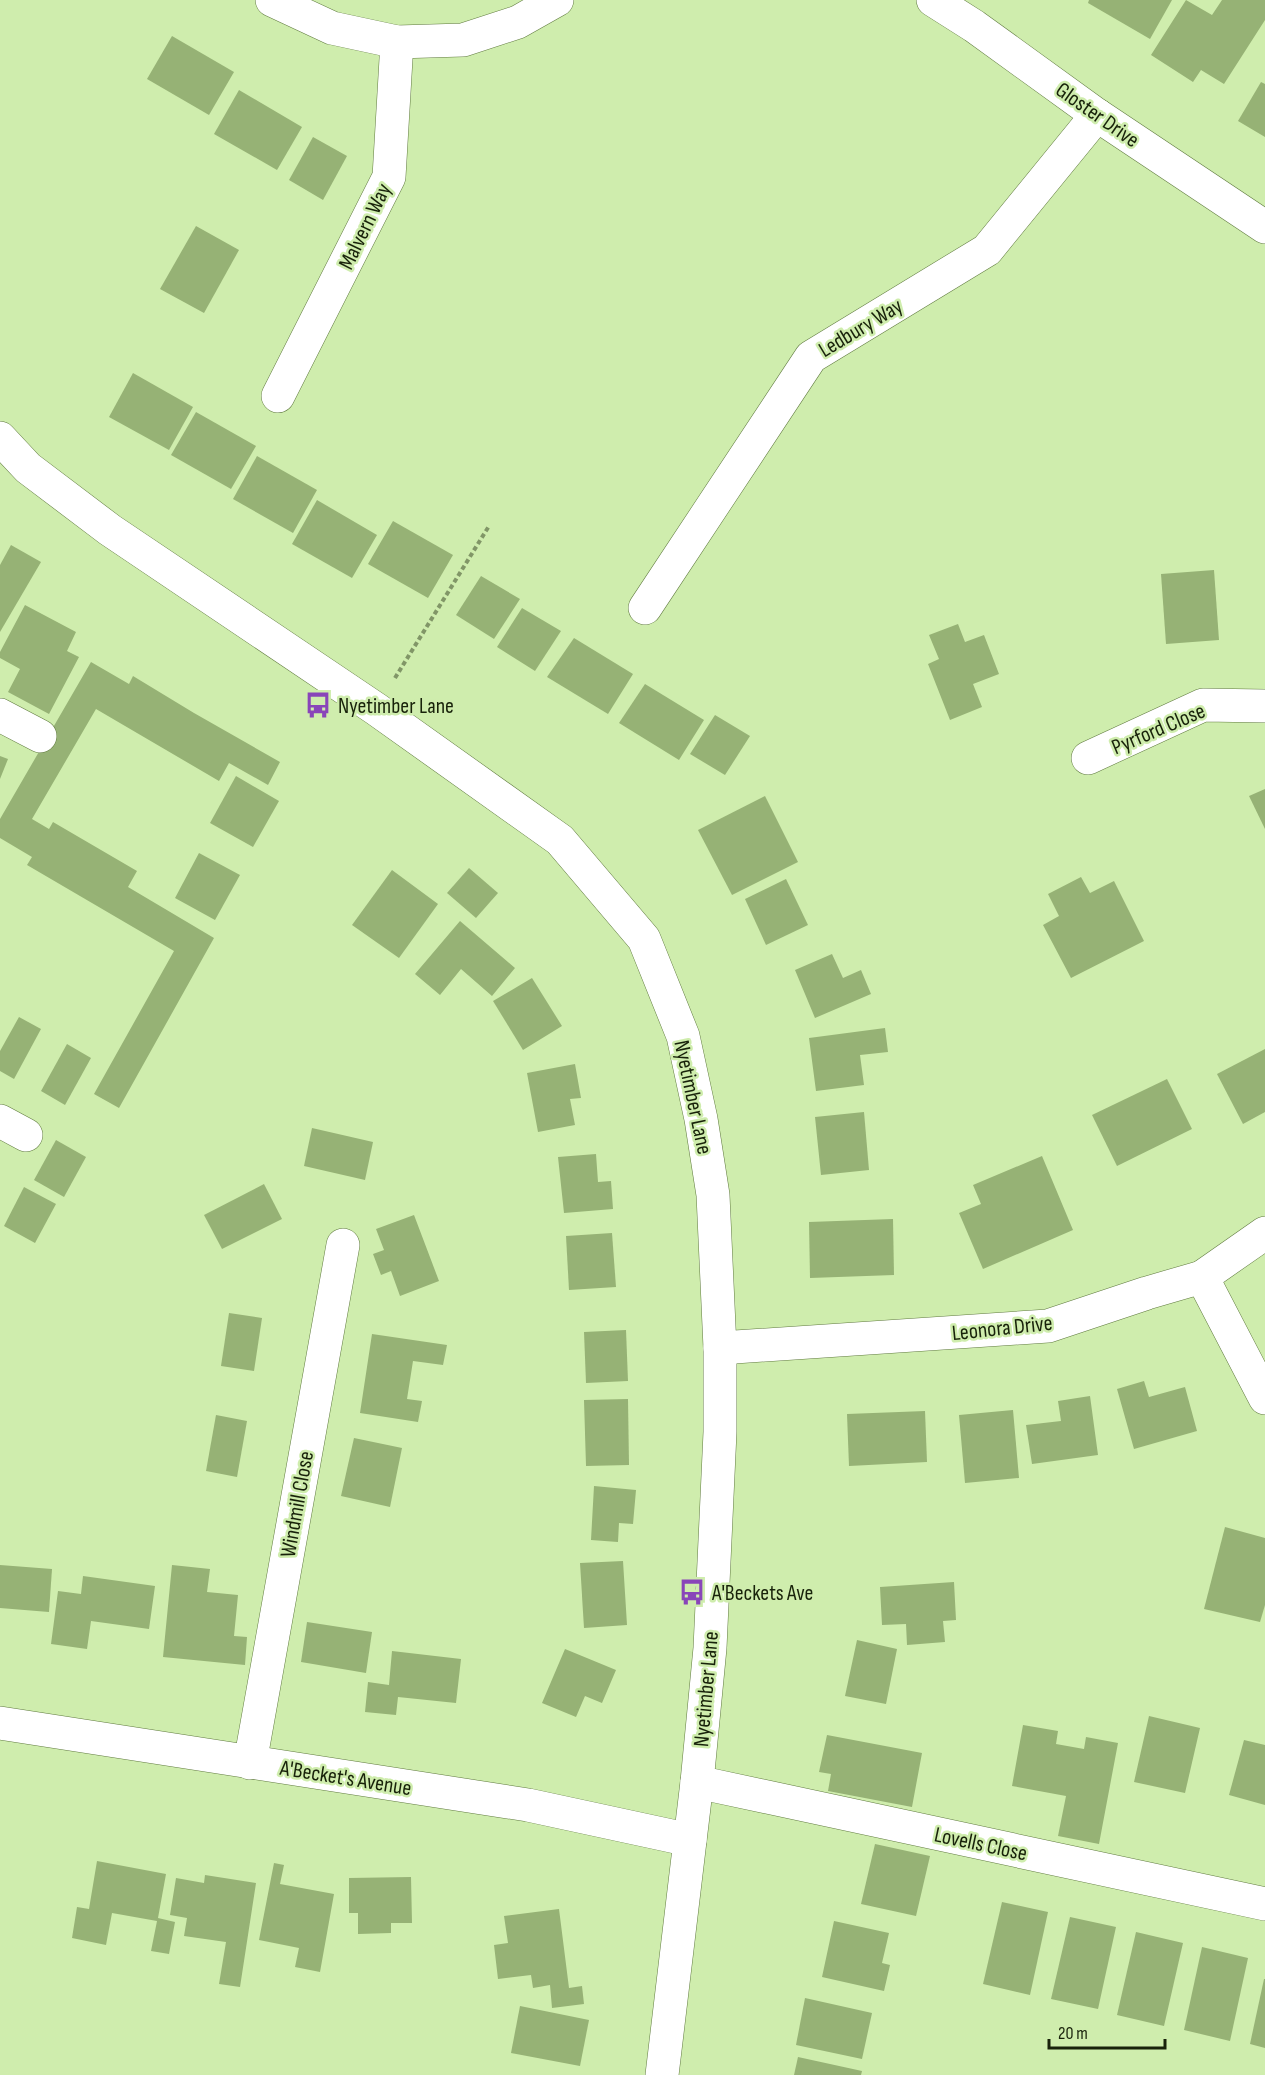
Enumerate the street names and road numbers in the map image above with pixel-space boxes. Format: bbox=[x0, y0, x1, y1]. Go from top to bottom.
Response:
street label: Gloster Drive bbox=[1050, 77, 1144, 154]
street label: Malvern Way bbox=[333, 179, 398, 274]
street label: Ledbury Way bbox=[814, 292, 908, 364]
street label: Pyrford Close bbox=[1108, 698, 1209, 761]
street label: Nyetimber Lane bbox=[667, 1038, 718, 1157]
street label: Leonora Drive bbox=[951, 1310, 1054, 1347]
street label: Windmill Close bbox=[275, 1449, 320, 1560]
street label: Nyetimber Lane bbox=[688, 1630, 725, 1748]
street label: A'Becket's Avenue bbox=[277, 1755, 413, 1802]
street label: Lovells Close bbox=[932, 1821, 1030, 1867]

